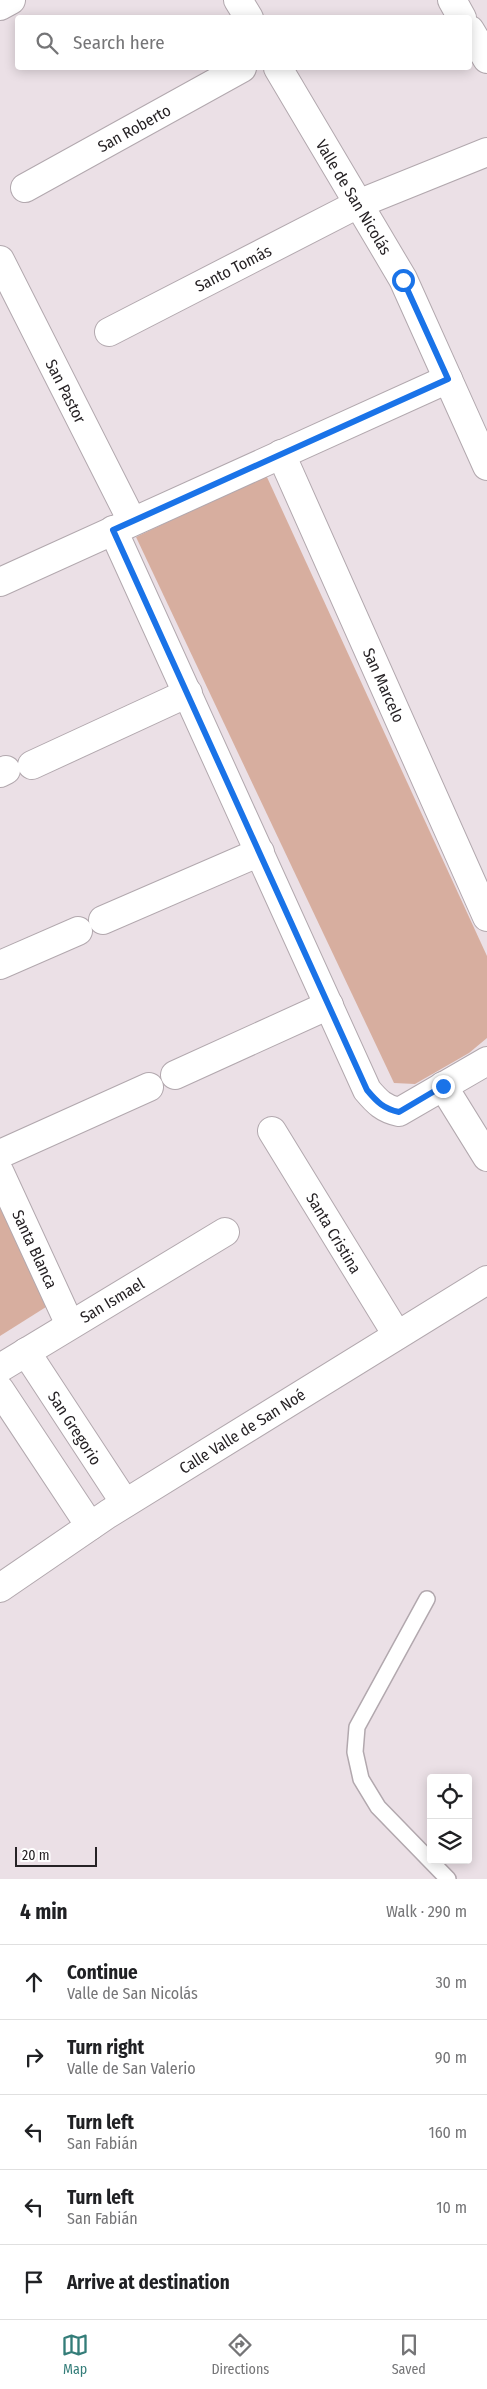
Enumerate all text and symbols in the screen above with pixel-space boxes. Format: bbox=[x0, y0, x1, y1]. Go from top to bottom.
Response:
search box bbox=[15, 15, 472, 70]
icon: search bbox=[33, 29, 61, 57]
text: Search here bbox=[73, 31, 165, 54]
street label: San Roberto bbox=[95, 101, 174, 156]
street label: Valle de San Nicolás bbox=[312, 136, 395, 258]
street label: Santo Tomás bbox=[192, 241, 275, 296]
route start bbox=[392, 269, 415, 292]
street label: San Pastor bbox=[41, 356, 90, 427]
street label: San Marcelo bbox=[359, 645, 408, 725]
route end bbox=[432, 1075, 455, 1098]
street label: Santa Cristina bbox=[302, 1189, 365, 1277]
street label: Santa Blanca bbox=[8, 1207, 61, 1292]
street label: San Ismael bbox=[77, 1274, 148, 1327]
street label: Calle Valle de San Noé bbox=[176, 1385, 309, 1478]
street label: San Gregorio bbox=[44, 1388, 105, 1469]
map controls bbox=[427, 1774, 472, 1864]
button: locate bbox=[427, 1774, 472, 1819]
button: layers bbox=[427, 1819, 472, 1864]
scale bar bbox=[15, 1844, 98, 1867]
text: 20 m bbox=[22, 1847, 50, 1864]
text: 4 min bbox=[20, 1899, 68, 1925]
text: Walk · 290 m bbox=[386, 1902, 467, 1921]
text: Continue bbox=[67, 1961, 138, 1984]
icon: ahead bbox=[20, 1968, 48, 1996]
text: 30 m bbox=[435, 1973, 467, 1992]
text: Valle de San Nicolás bbox=[67, 1984, 198, 2003]
text: Turn right bbox=[67, 2036, 144, 2059]
icon: right bbox=[20, 2043, 48, 2071]
text: 90 m bbox=[435, 2048, 467, 2067]
text: Valle de San Valerio bbox=[67, 2059, 196, 2078]
text: Turn left bbox=[67, 2111, 134, 2134]
icon: left bbox=[20, 2118, 48, 2146]
text: 160 m bbox=[428, 2123, 467, 2142]
text: San Fabián bbox=[67, 2134, 138, 2153]
text: Turn left bbox=[67, 2186, 134, 2209]
icon: left bbox=[20, 2193, 48, 2221]
text: 10 m bbox=[436, 2198, 467, 2217]
text: San Fabián bbox=[67, 2209, 138, 2228]
icon: arrive bbox=[20, 2268, 48, 2296]
text: Arrive at destination bbox=[67, 2271, 230, 2294]
tab: Map bbox=[61, 2331, 89, 2378]
tab: Directions bbox=[211, 2331, 269, 2378]
tab: Saved bbox=[392, 2331, 426, 2378]

